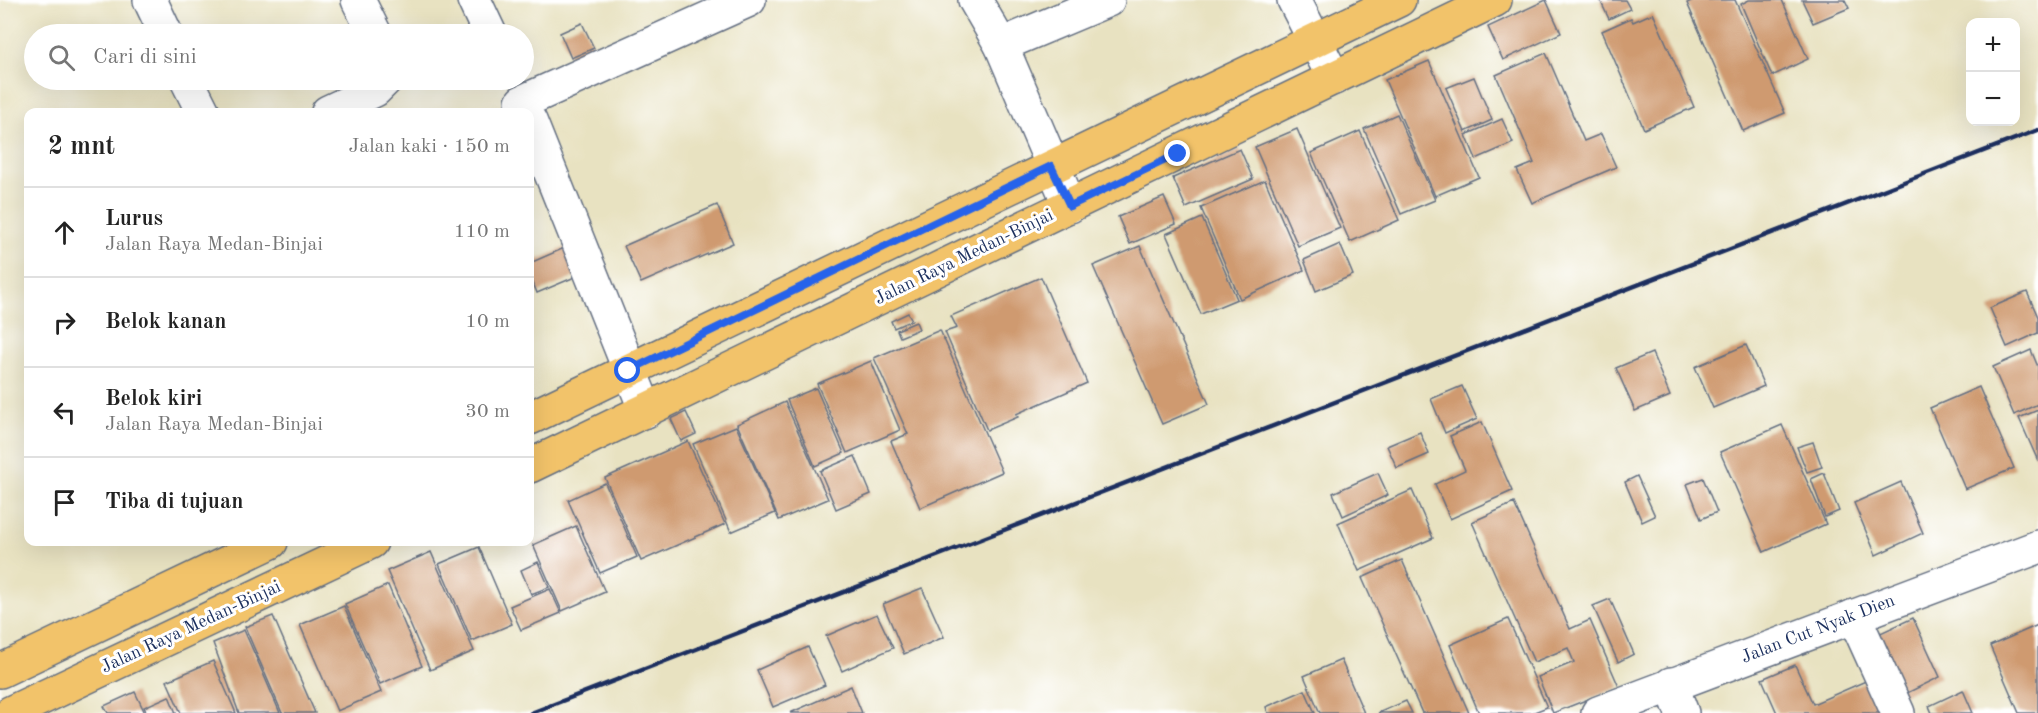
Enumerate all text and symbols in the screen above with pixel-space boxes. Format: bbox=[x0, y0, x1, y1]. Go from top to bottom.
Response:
map controls bbox=[1966, 18, 2020, 126]
button: + bbox=[1966, 18, 2020, 72]
search box bbox=[24, 24, 534, 90]
icon: search bbox=[45, 41, 78, 74]
text: Cari di sini bbox=[93, 46, 197, 68]
button: − bbox=[1966, 72, 2020, 126]
text: 2 mnt bbox=[48, 134, 115, 160]
text: Jalan kaki · 150 m bbox=[348, 137, 510, 157]
route end bbox=[1164, 140, 1190, 166]
street label: Jalan Raya Medan-Binjai bbox=[872, 206, 1056, 308]
text: Lurus bbox=[105, 208, 163, 230]
icon: ahead bbox=[48, 216, 81, 249]
text: 110 m bbox=[454, 222, 510, 242]
text: Jalan Raya Medan-Binjai bbox=[105, 235, 323, 255]
icon: right bbox=[48, 306, 81, 339]
text: Belok kanan bbox=[105, 311, 227, 333]
text: 10 m bbox=[465, 312, 510, 332]
route start bbox=[614, 357, 640, 383]
text: Belok kiri bbox=[105, 388, 202, 410]
icon: left bbox=[48, 396, 81, 429]
text: 30 m bbox=[465, 402, 510, 422]
text: Jalan Raya Medan-Binjai bbox=[105, 415, 323, 435]
icon: arrive bbox=[48, 486, 81, 519]
text: Tiba di tujuan bbox=[105, 491, 243, 513]
street label: Jalan Raya Medan-Binjai bbox=[98, 577, 284, 677]
street label: Jalan Cut Nyak Dien bbox=[1739, 591, 1898, 667]

